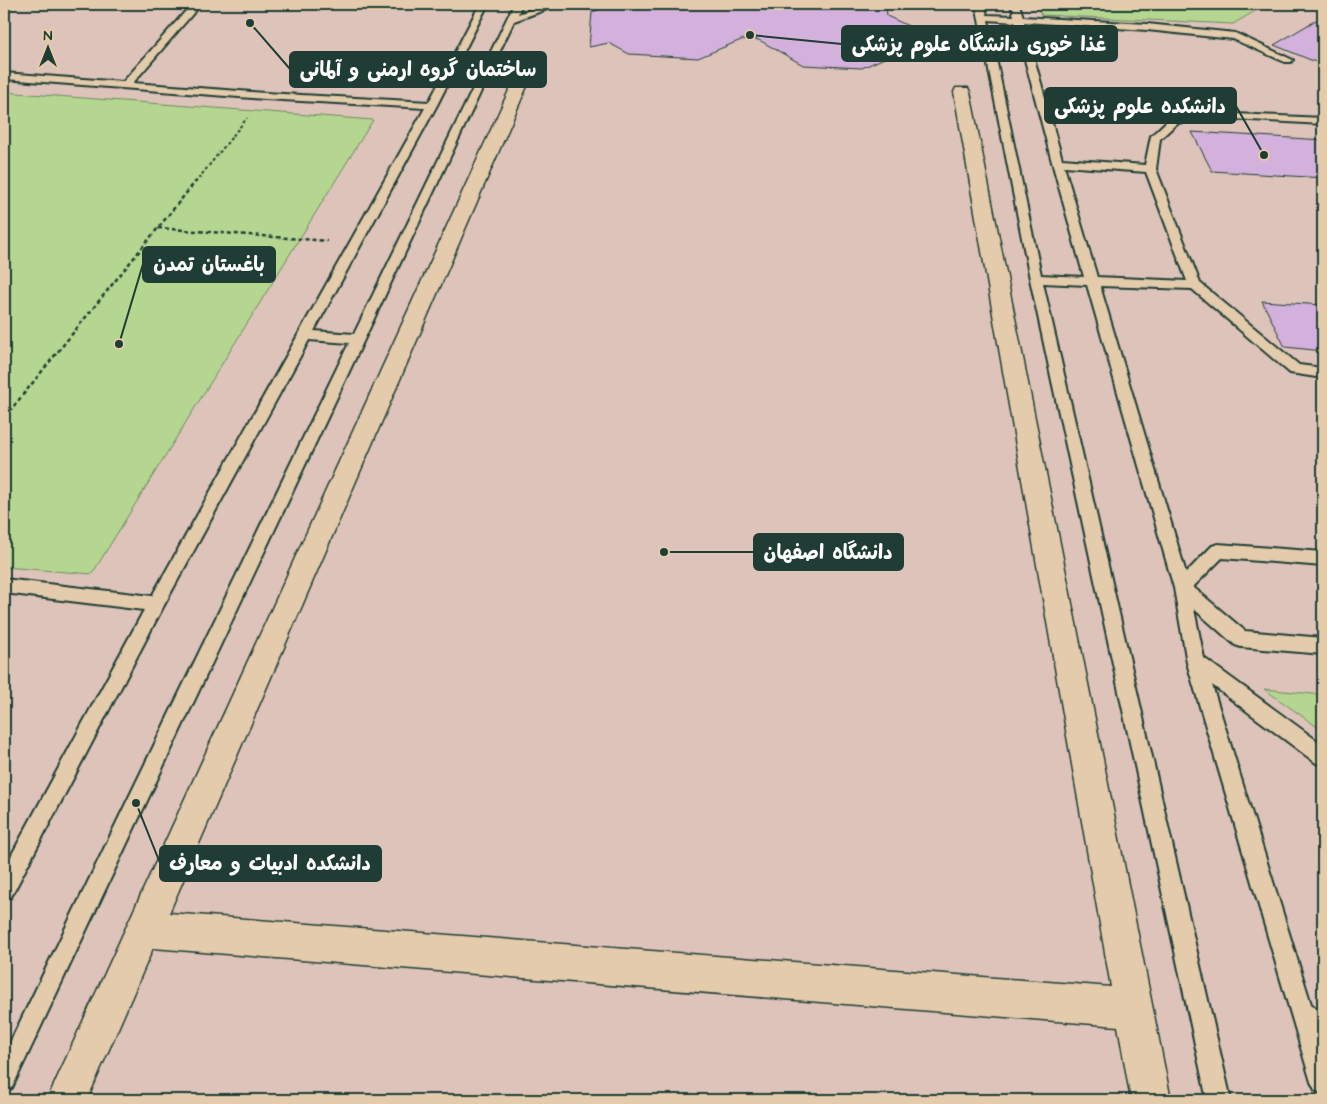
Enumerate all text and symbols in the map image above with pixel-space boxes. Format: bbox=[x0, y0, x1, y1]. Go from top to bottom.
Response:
north arrow bbox=[22, 22, 72, 72]
text: N bbox=[44, 26, 53, 46]
callout: غذا خوری دانشگاه علوم پزشکی bbox=[842, 26, 1117, 61]
text: غذا خوری دانشگاه علوم پزشکی bbox=[852, 31, 1107, 59]
callout: ساختمان گروه ارمنی و آلمانی bbox=[290, 52, 546, 87]
text: ساختمان گروه ارمنی و آلمانی bbox=[300, 56, 536, 84]
callout: دانشکده علوم پزشکی bbox=[1045, 88, 1236, 123]
text: دانشکده علوم پزشکی bbox=[1054, 93, 1226, 121]
callout: باغستان تمدن bbox=[143, 247, 275, 282]
text: باغستان تمدن bbox=[153, 251, 265, 279]
callout: دانشگاه اصفهان bbox=[754, 534, 903, 570]
text: دانشگاه اصفهان bbox=[764, 539, 892, 567]
callout: دانشکده ادبیات و معارف bbox=[160, 846, 381, 881]
text: دانشکده ادبیات و معارف bbox=[169, 850, 371, 878]

